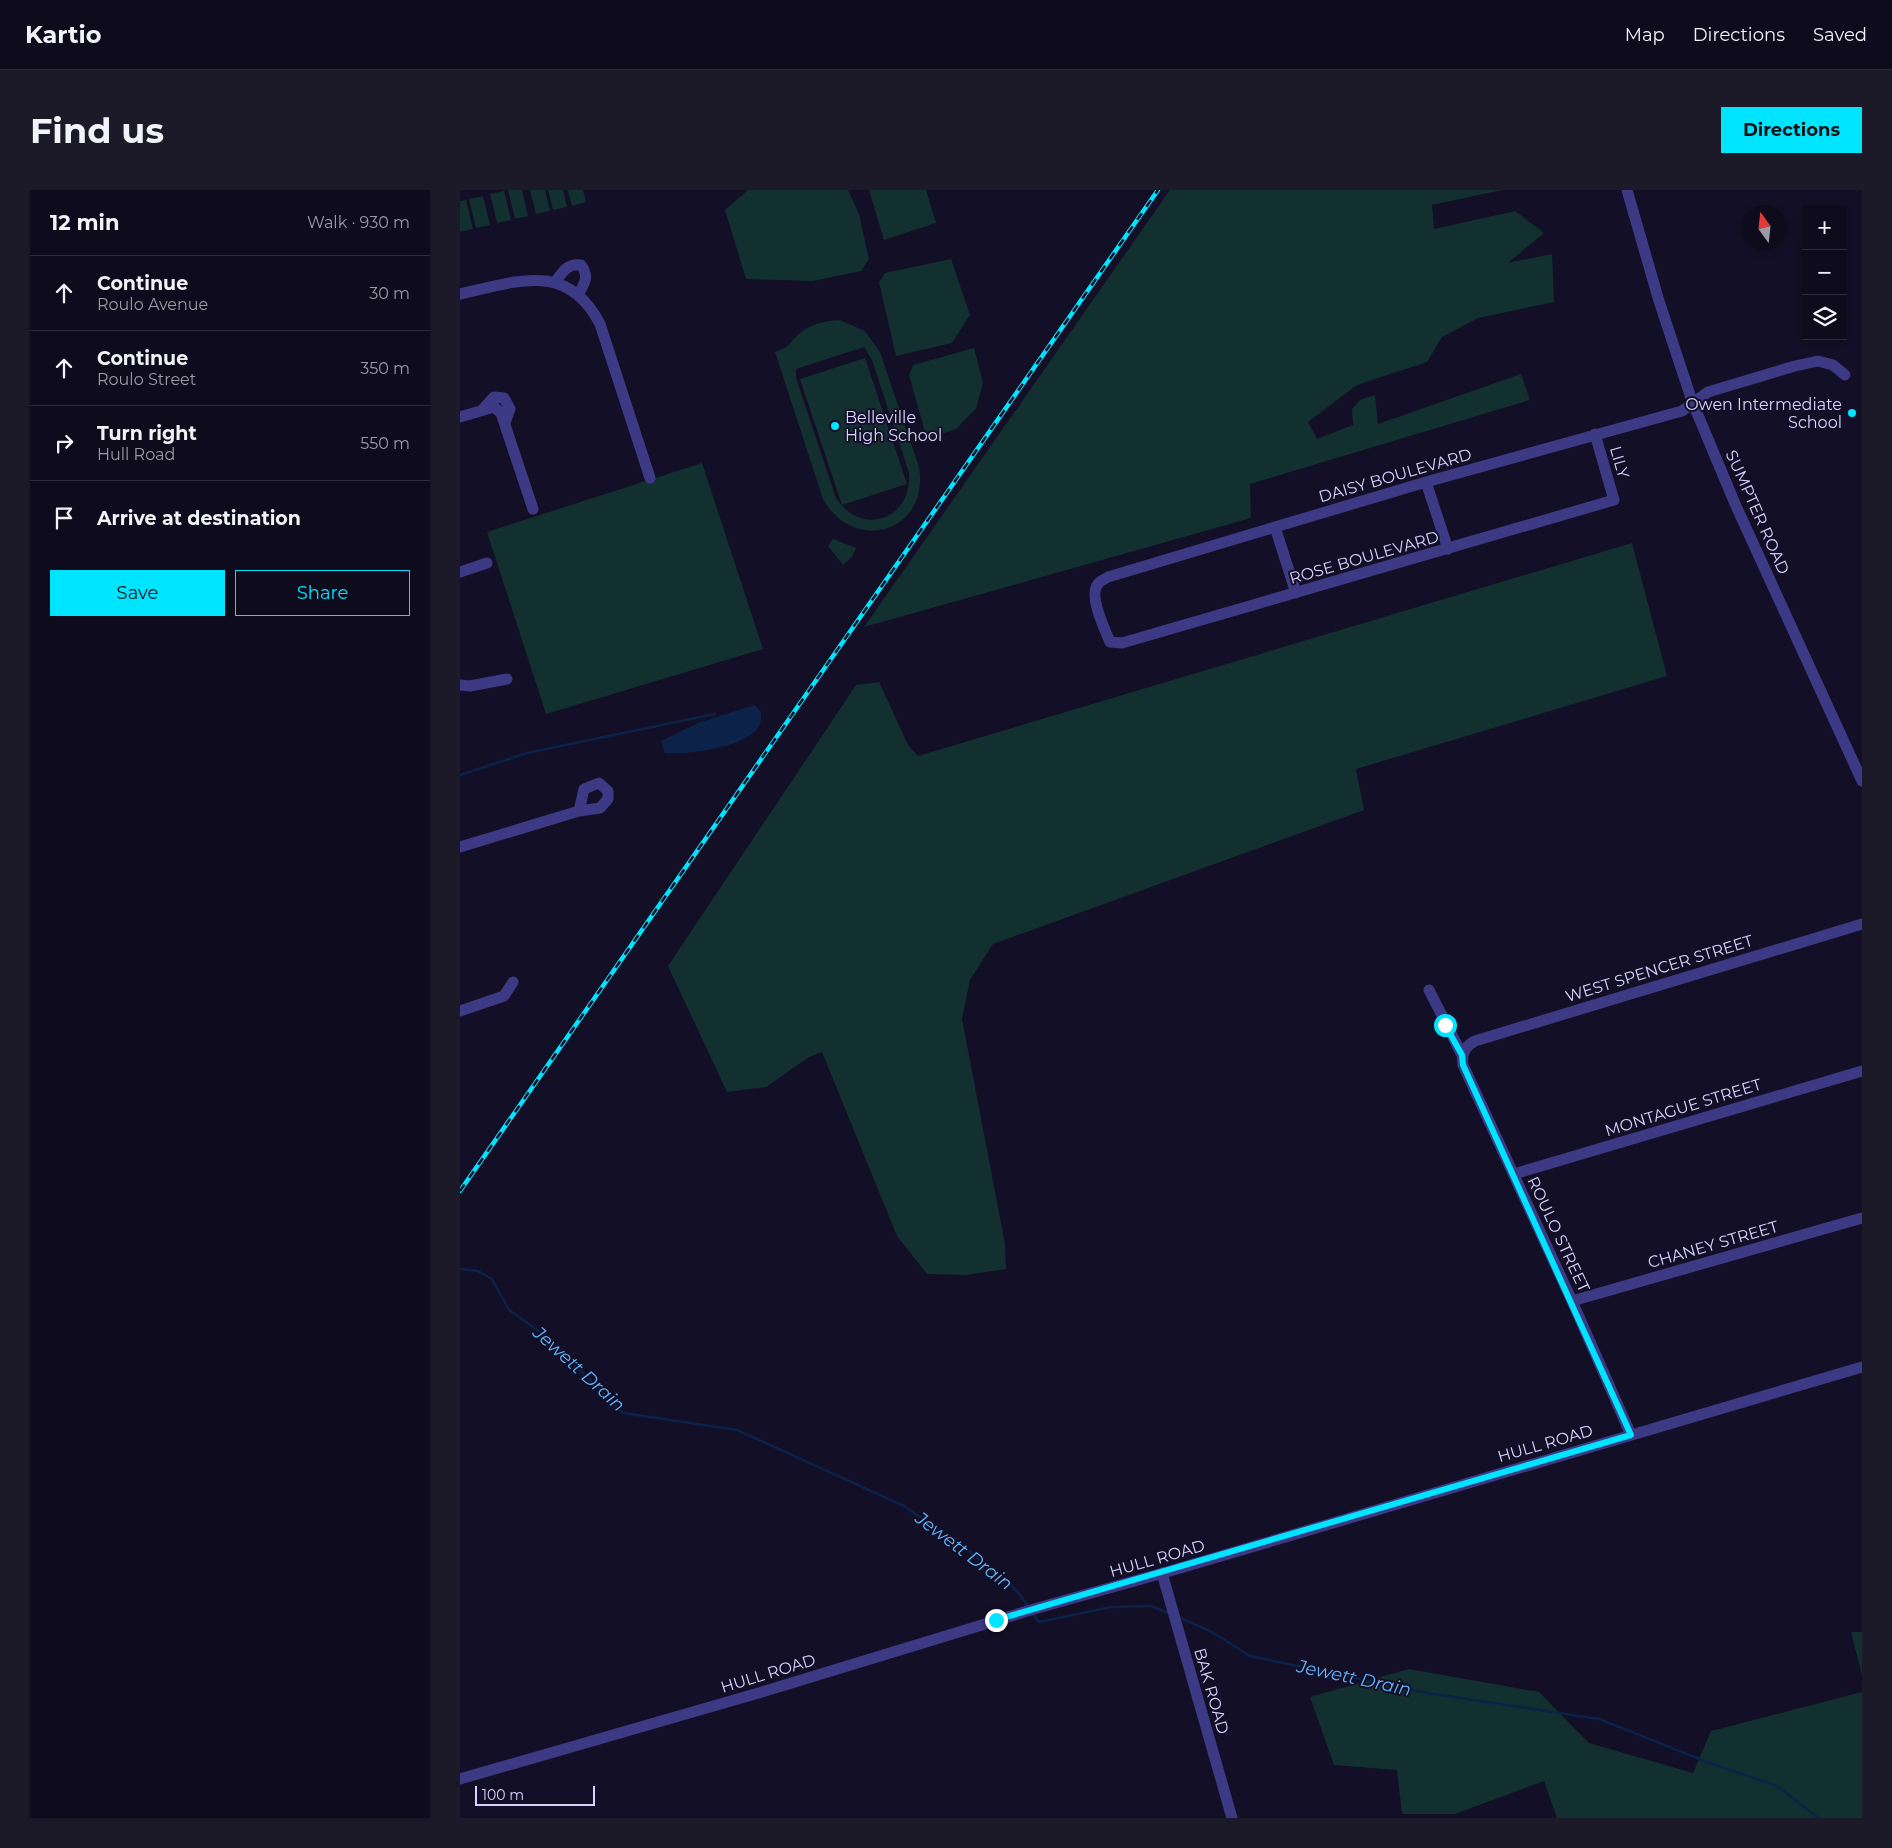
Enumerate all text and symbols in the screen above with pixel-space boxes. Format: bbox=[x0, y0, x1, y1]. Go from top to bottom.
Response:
text: Kartio bbox=[25, 20, 101, 49]
text: Map bbox=[1625, 24, 1665, 46]
text: Directions bbox=[1693, 24, 1785, 46]
text: Saved bbox=[1813, 24, 1867, 46]
button: Directions bbox=[1721, 107, 1862, 153]
text: Find us bbox=[30, 109, 164, 152]
north arrow bbox=[1742, 205, 1787, 250]
map controls bbox=[1802, 205, 1847, 340]
button: + bbox=[1802, 205, 1847, 250]
text: 12 min bbox=[50, 210, 119, 235]
text: Walk · 930 m bbox=[307, 213, 410, 232]
button: − bbox=[1802, 250, 1847, 295]
text: Continue bbox=[97, 272, 188, 295]
icon: ahead bbox=[50, 279, 78, 307]
text: 30 m bbox=[369, 284, 410, 303]
text: Roulo Avenue bbox=[97, 295, 208, 314]
button: layers bbox=[1802, 295, 1847, 340]
text: Continue bbox=[97, 347, 188, 370]
icon: ahead bbox=[50, 354, 78, 382]
text: 350 m bbox=[360, 359, 410, 378]
text: Roulo Street bbox=[97, 370, 196, 389]
place label: Owen Intermediate School bbox=[1685, 395, 1842, 432]
marker: Owen Intermediate School bbox=[1846, 407, 1858, 419]
place label: Belleville High School bbox=[845, 408, 942, 445]
marker: Belleville High School bbox=[829, 420, 841, 432]
text: Turn right bbox=[97, 422, 197, 445]
icon: right bbox=[50, 429, 78, 457]
text: 550 m bbox=[360, 434, 410, 453]
street label: LILY bbox=[1606, 444, 1633, 481]
text: Hull Road bbox=[97, 445, 175, 464]
street label: DAISY BOULEVARD bbox=[1316, 445, 1474, 506]
street label: SUMPTER ROAD bbox=[1722, 447, 1793, 577]
icon: arrive bbox=[50, 504, 78, 532]
text: Arrive at destination bbox=[97, 507, 301, 530]
street label: ROSE BOULEVARD bbox=[1287, 527, 1441, 588]
button: Save bbox=[50, 570, 225, 616]
button: Share bbox=[235, 570, 410, 616]
street label: WEST SPENCER STREET bbox=[1563, 931, 1756, 1006]
route start bbox=[1434, 1014, 1457, 1037]
street label: MONTAGUE STREET bbox=[1603, 1074, 1764, 1140]
street label: ROULO STREET bbox=[1523, 1173, 1594, 1296]
street label: CHANEY STREET bbox=[1646, 1217, 1781, 1272]
water label: Jewett Drain bbox=[528, 1321, 630, 1416]
street label: HULL ROAD bbox=[1495, 1421, 1595, 1466]
water label: Jewett Drain bbox=[910, 1507, 1017, 1595]
street label: HULL ROAD bbox=[1107, 1536, 1207, 1581]
route end bbox=[985, 1609, 1008, 1632]
street label: BAK ROAD bbox=[1190, 1646, 1233, 1736]
street label: HULL ROAD bbox=[718, 1650, 818, 1697]
water label: Jewett Drain bbox=[1294, 1655, 1413, 1701]
scale bar bbox=[475, 1783, 595, 1806]
text: 100 m bbox=[482, 1786, 524, 1804]

